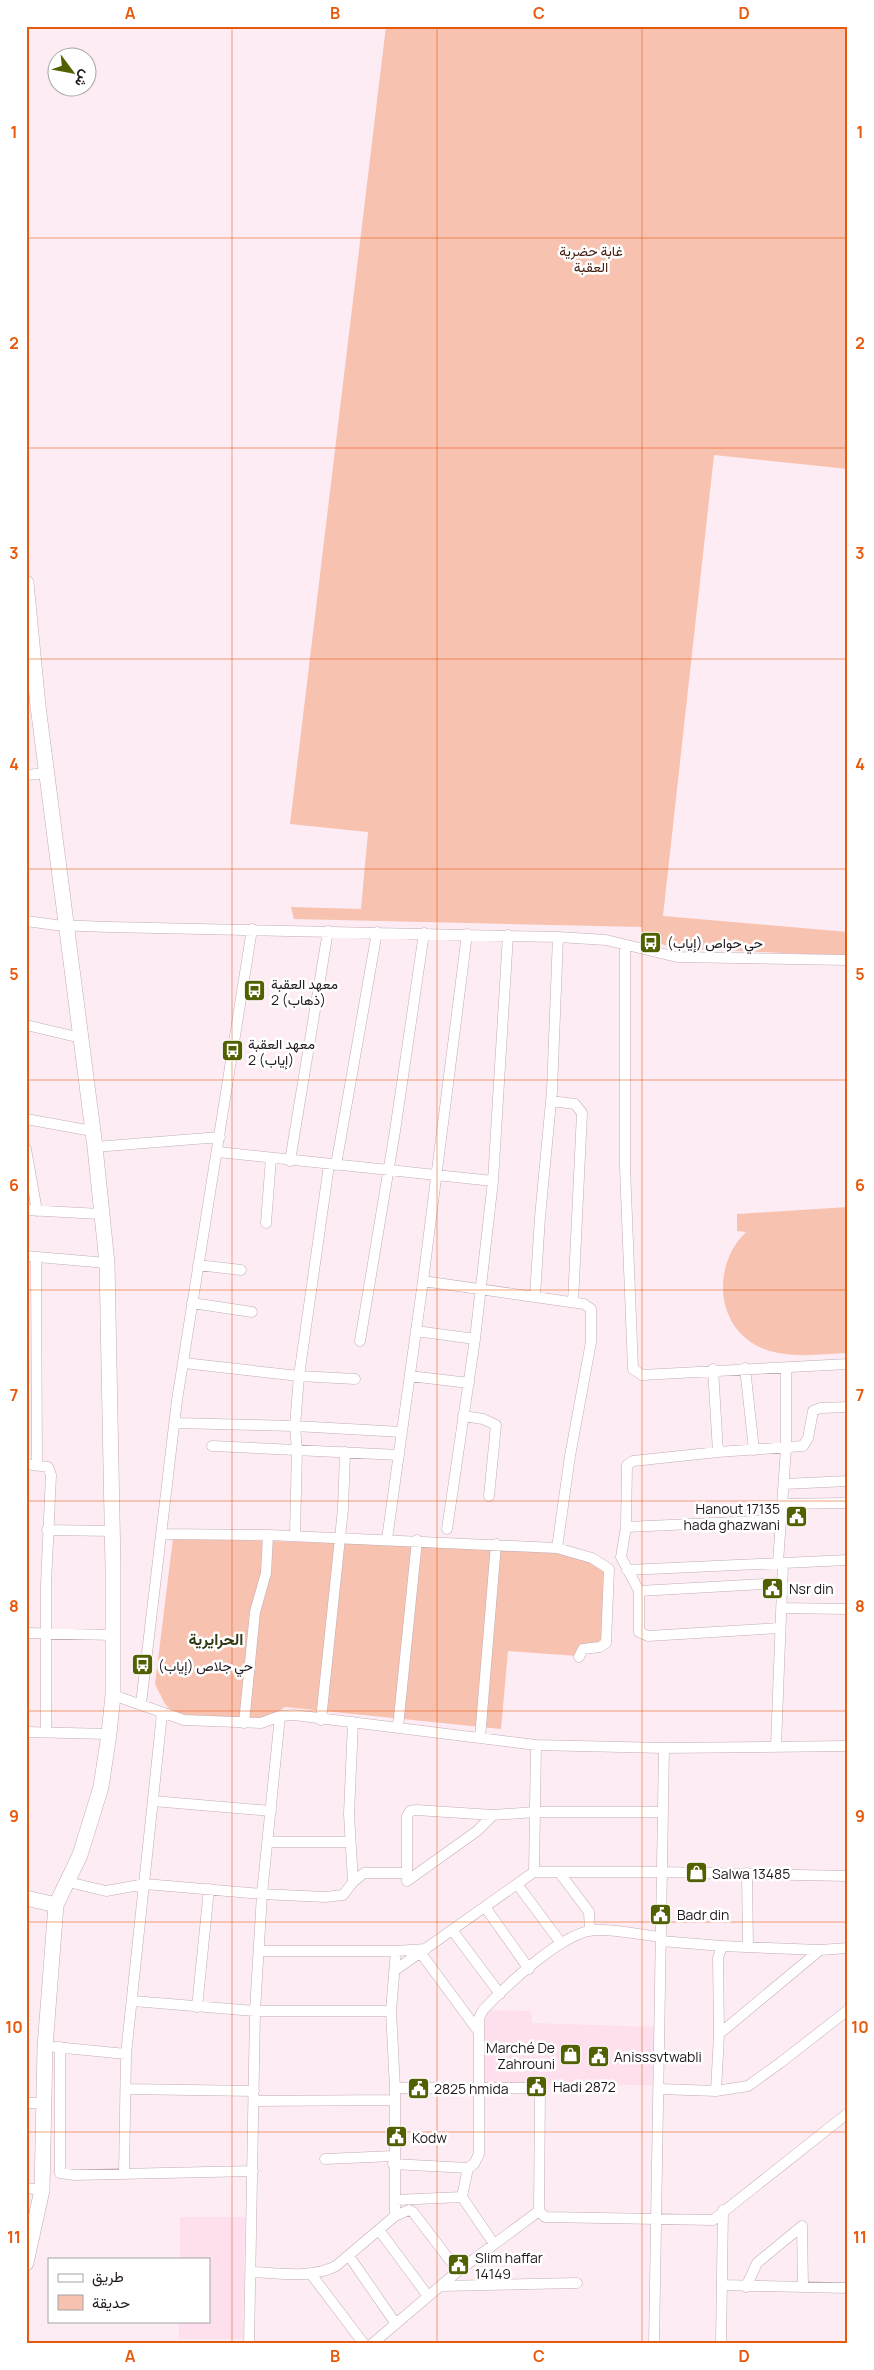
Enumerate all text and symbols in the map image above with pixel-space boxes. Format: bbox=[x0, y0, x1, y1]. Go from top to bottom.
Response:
text: A bbox=[125, 2, 136, 24]
text: B bbox=[330, 2, 340, 24]
text: C bbox=[533, 2, 545, 24]
text: D bbox=[738, 2, 750, 24]
north arrow bbox=[48, 48, 98, 98]
text: ش bbox=[71, 67, 96, 91]
text: 1 bbox=[10, 121, 18, 143]
text: 1 bbox=[856, 121, 864, 143]
park label: غابة حضرية العقبة bbox=[559, 241, 623, 276]
text: 2 bbox=[9, 332, 19, 354]
text: 2 bbox=[855, 332, 865, 354]
text: 3 bbox=[9, 542, 19, 564]
text: 3 bbox=[855, 542, 865, 564]
text: 4 bbox=[9, 753, 19, 775]
text: 4 bbox=[855, 753, 865, 775]
bus stop icon: حي حواص (إياب) bbox=[639, 930, 663, 954]
place label: حي حواص (إياب) bbox=[667, 933, 763, 955]
text: 5 bbox=[9, 963, 19, 985]
text: 5 bbox=[855, 963, 865, 985]
place label: معهد العقبة 2 (ذهاب) bbox=[271, 974, 338, 1009]
bus stop icon: معهد العقبة 2 (ذهاب) bbox=[243, 979, 267, 1003]
place label: معهد العقبة 2 (إياب) bbox=[248, 1034, 315, 1070]
bus stop icon: معهد العقبة 2 (إياب) bbox=[220, 1039, 244, 1063]
text: 6 bbox=[9, 1174, 19, 1196]
text: 6 bbox=[855, 1174, 865, 1196]
text: 7 bbox=[10, 1384, 18, 1406]
text: 7 bbox=[856, 1384, 864, 1406]
place label: Hanout 17135 hada ghazwani bbox=[684, 1499, 780, 1534]
public building icon: Hanout 17135 hada ghazwani bbox=[784, 1504, 808, 1528]
public building icon: Nsr din bbox=[761, 1576, 785, 1600]
place label: Nsr din bbox=[789, 1579, 834, 1598]
text: 8 bbox=[9, 1595, 19, 1617]
text: 8 bbox=[855, 1595, 865, 1617]
district label: الحرايرية bbox=[189, 1628, 243, 1650]
bus stop icon: حي جلاص (إياب) bbox=[130, 1653, 154, 1677]
place label: حي جلاص (إياب) bbox=[158, 1656, 253, 1678]
text: 9 bbox=[9, 1805, 19, 1827]
text: 9 bbox=[855, 1805, 865, 1827]
shop icon: Salwa 13485 bbox=[684, 1861, 708, 1885]
place label: Salwa 13485 bbox=[712, 1864, 790, 1883]
public building icon: Badr din bbox=[649, 1902, 673, 1926]
place label: Badr din bbox=[677, 1905, 729, 1924]
text: 10 bbox=[5, 2016, 23, 2038]
text: 10 bbox=[851, 2016, 869, 2038]
place label: Marché De Zahrouni bbox=[486, 2038, 555, 2073]
shop icon: Marché De Zahrouni bbox=[559, 2043, 583, 2067]
public building icon: Anisssvtwabli bbox=[586, 2044, 610, 2068]
place label: Anisssvtwabli bbox=[614, 2047, 702, 2066]
public building icon: Hadi 2872 bbox=[525, 2074, 549, 2098]
public building icon: 2825 hmida bbox=[406, 2076, 430, 2100]
place label: Hadi 2872 bbox=[553, 2077, 616, 2096]
place label: 2825 hmida bbox=[434, 2079, 509, 2098]
public building icon: Kodw bbox=[384, 2125, 408, 2149]
place label: Kodw bbox=[412, 2128, 447, 2147]
text: 11 bbox=[7, 2226, 21, 2248]
text: 11 bbox=[853, 2226, 867, 2248]
place label: Slim haffar 14149 bbox=[475, 2248, 543, 2283]
public building icon: Slim haffar 14149 bbox=[447, 2253, 471, 2277]
legend bbox=[48, 2258, 210, 2322]
text: طريق bbox=[92, 2266, 124, 2287]
text: حديقة bbox=[92, 2292, 130, 2313]
text: A bbox=[125, 2345, 136, 2367]
text: B bbox=[330, 2345, 340, 2367]
text: C bbox=[533, 2345, 545, 2367]
text: D bbox=[738, 2345, 750, 2367]

